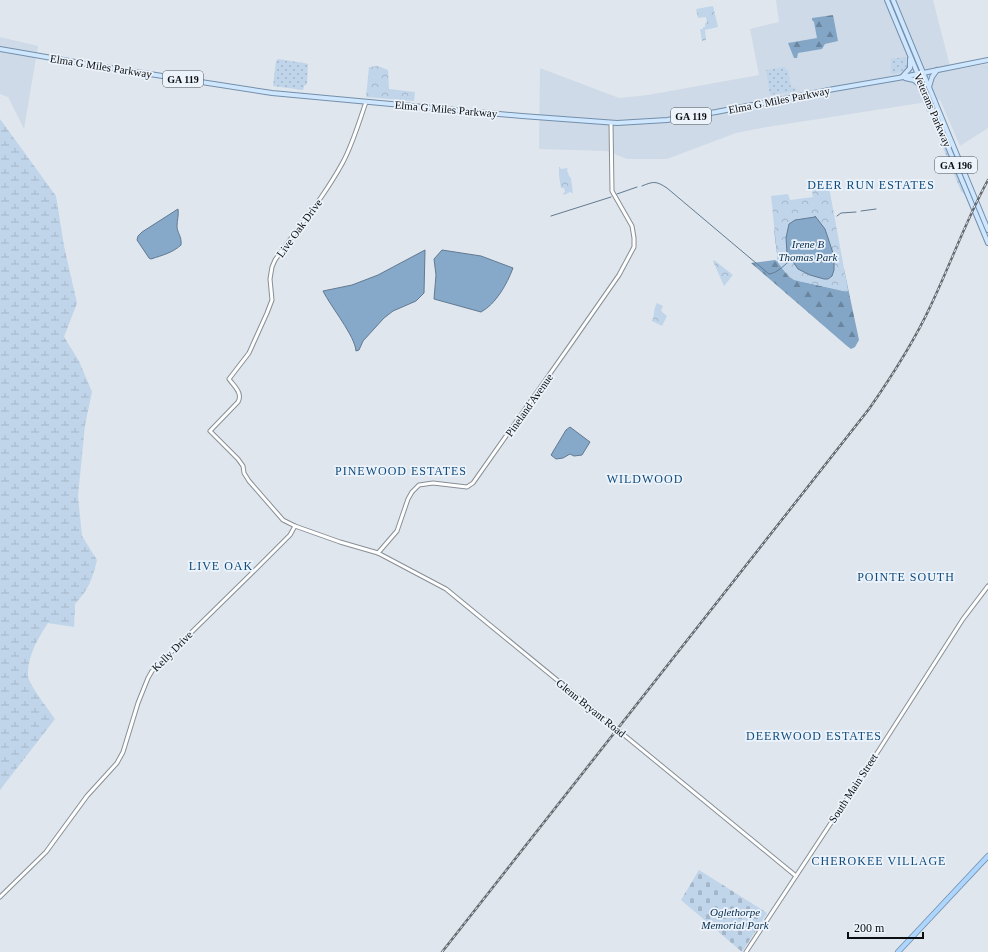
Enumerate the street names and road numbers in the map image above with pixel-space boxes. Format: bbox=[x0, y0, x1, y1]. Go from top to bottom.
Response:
street label: Elma G Miles Parkway bbox=[49, 52, 153, 80]
road number: GA 119 bbox=[163, 71, 203, 87]
street label: Veterans Parkway bbox=[912, 71, 954, 149]
street label: Elma G Miles Parkway bbox=[727, 84, 831, 116]
street label: Elma G Miles Parkway bbox=[394, 99, 498, 120]
road number: GA 119 bbox=[671, 108, 711, 124]
road number: GA 196 bbox=[935, 157, 977, 173]
street label: Live Oak Drive bbox=[274, 196, 324, 259]
street label: Pineland Avenue bbox=[503, 371, 555, 439]
street label: Kelly Drive bbox=[149, 628, 195, 674]
street label: Glenn Bryant Road bbox=[554, 676, 628, 740]
street label: South Main Street bbox=[826, 751, 880, 825]

